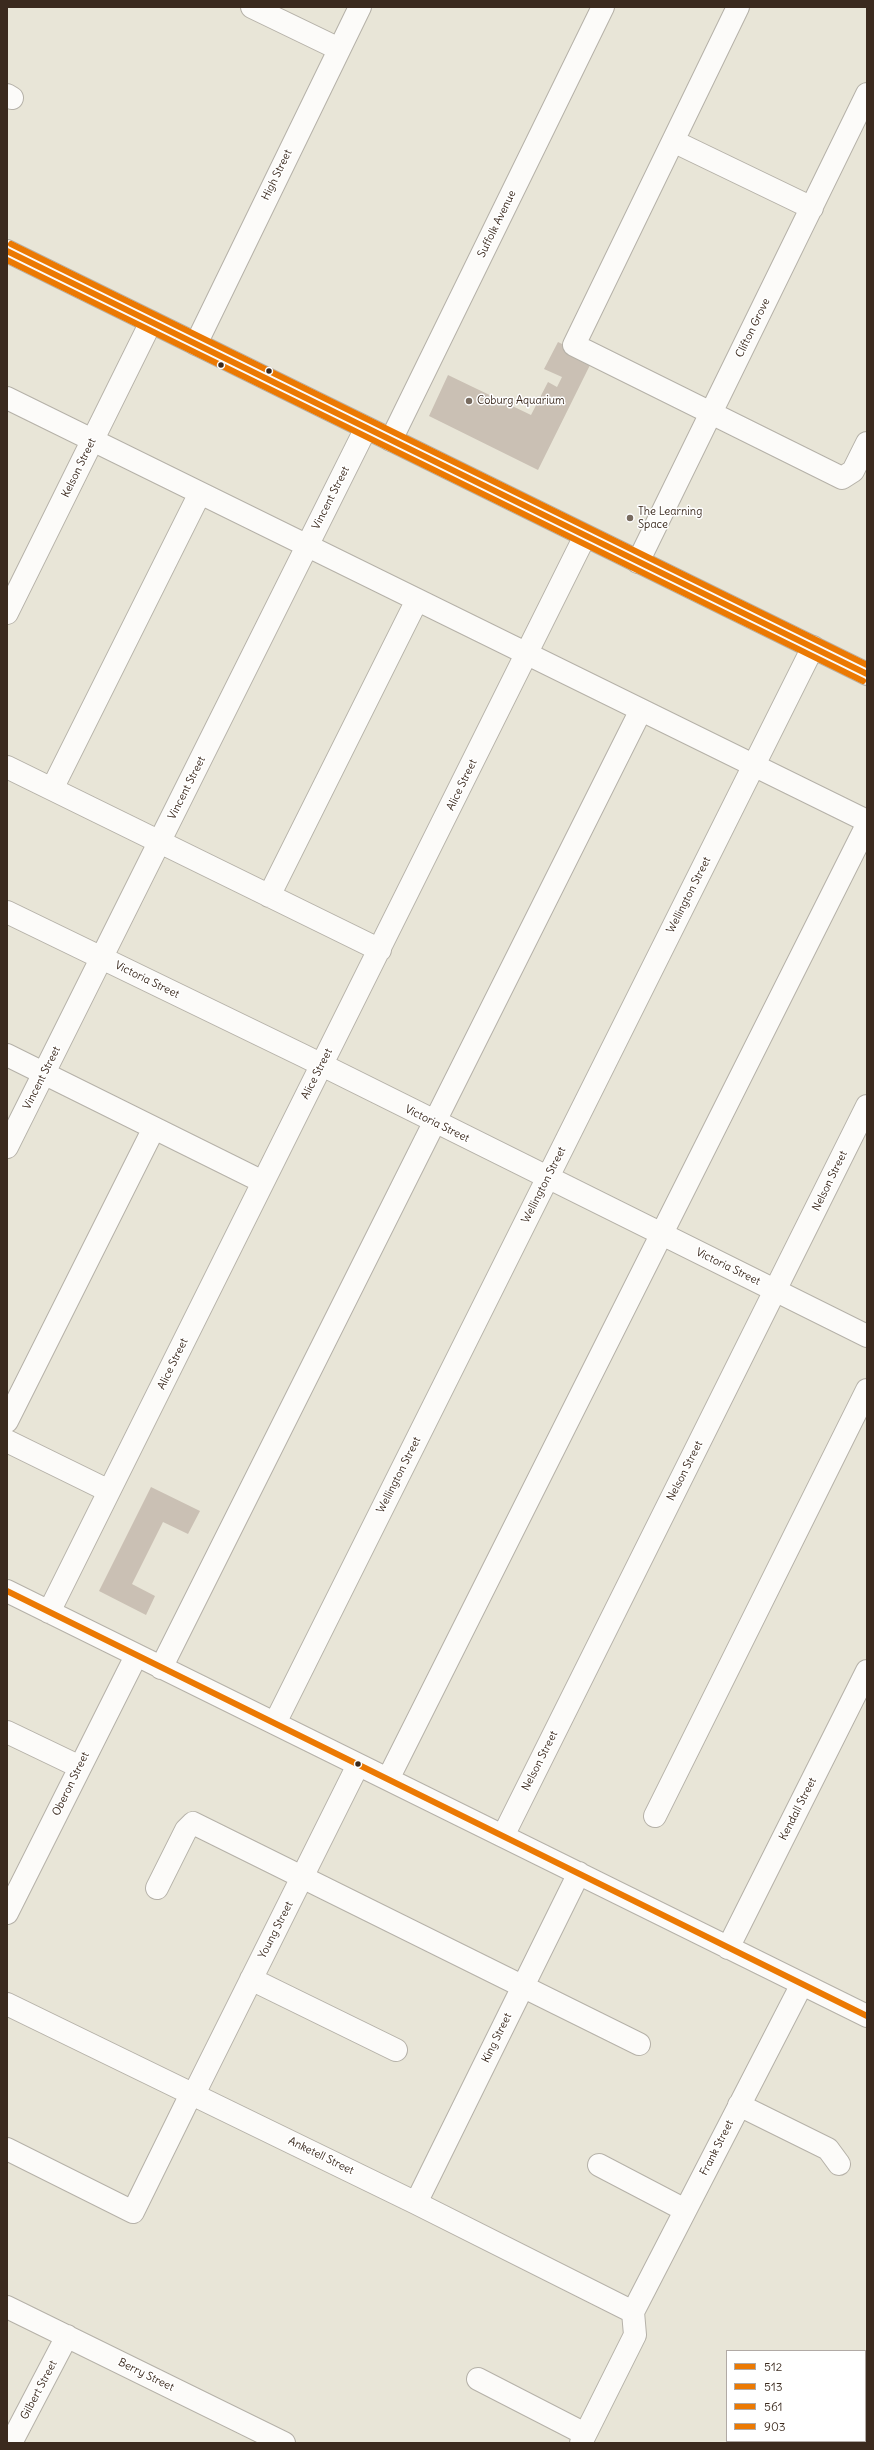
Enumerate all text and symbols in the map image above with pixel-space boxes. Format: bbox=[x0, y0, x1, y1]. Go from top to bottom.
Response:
street label: High Street bbox=[259, 147, 295, 203]
street label: Suffolk Avenue bbox=[475, 188, 519, 260]
street label: Clifton Grove bbox=[733, 296, 773, 360]
unlabelled marker bbox=[216, 360, 226, 370]
unlabelled marker bbox=[264, 366, 274, 376]
place label: Coburg Aquarium bbox=[477, 394, 565, 408]
marker: Coburg Aquarium bbox=[464, 396, 474, 406]
street label: Kelson Street bbox=[59, 436, 99, 500]
street label: Vincent Street bbox=[309, 464, 353, 532]
place label: The Learning Space bbox=[638, 505, 702, 531]
marker: The Learning Space bbox=[625, 513, 635, 523]
street label: Vincent Street bbox=[165, 754, 209, 822]
street label: Alice Street bbox=[444, 757, 480, 813]
street label: Wellington Street bbox=[664, 855, 714, 935]
street label: Victoria Street bbox=[113, 959, 181, 1001]
street label: Vincent Street bbox=[20, 1044, 64, 1112]
street label: Alice Street bbox=[299, 1046, 335, 1102]
street label: Victoria Street bbox=[403, 1103, 471, 1145]
street label: Wellington Street bbox=[519, 1145, 569, 1225]
street label: Nelson Street bbox=[810, 1149, 850, 1213]
street label: Victoria Street bbox=[694, 1246, 762, 1288]
street label: Alice Street bbox=[155, 1336, 191, 1392]
street label: Wellington Street bbox=[374, 1435, 424, 1515]
street label: Nelson Street bbox=[664, 1439, 706, 1503]
street label: Nelson Street bbox=[519, 1729, 561, 1793]
street label: Oberon Street bbox=[50, 1750, 92, 1818]
unlabelled marker bbox=[353, 1759, 363, 1769]
street label: Kendall Street bbox=[777, 1775, 819, 1843]
street label: Young Street bbox=[256, 1899, 296, 1961]
street label: King Street bbox=[479, 2011, 515, 2065]
street label: Frank Street bbox=[697, 2118, 737, 2178]
street label: Anketell Street bbox=[286, 2134, 356, 2178]
legend bbox=[726, 2350, 866, 2442]
street label: Berry Street bbox=[116, 2356, 176, 2394]
street label: Gilbert Street bbox=[18, 2358, 60, 2422]
text: 512 bbox=[764, 2359, 782, 2374]
text: 513 bbox=[764, 2379, 782, 2394]
text: 561 bbox=[764, 2399, 783, 2414]
text: 903 bbox=[764, 2419, 786, 2434]

